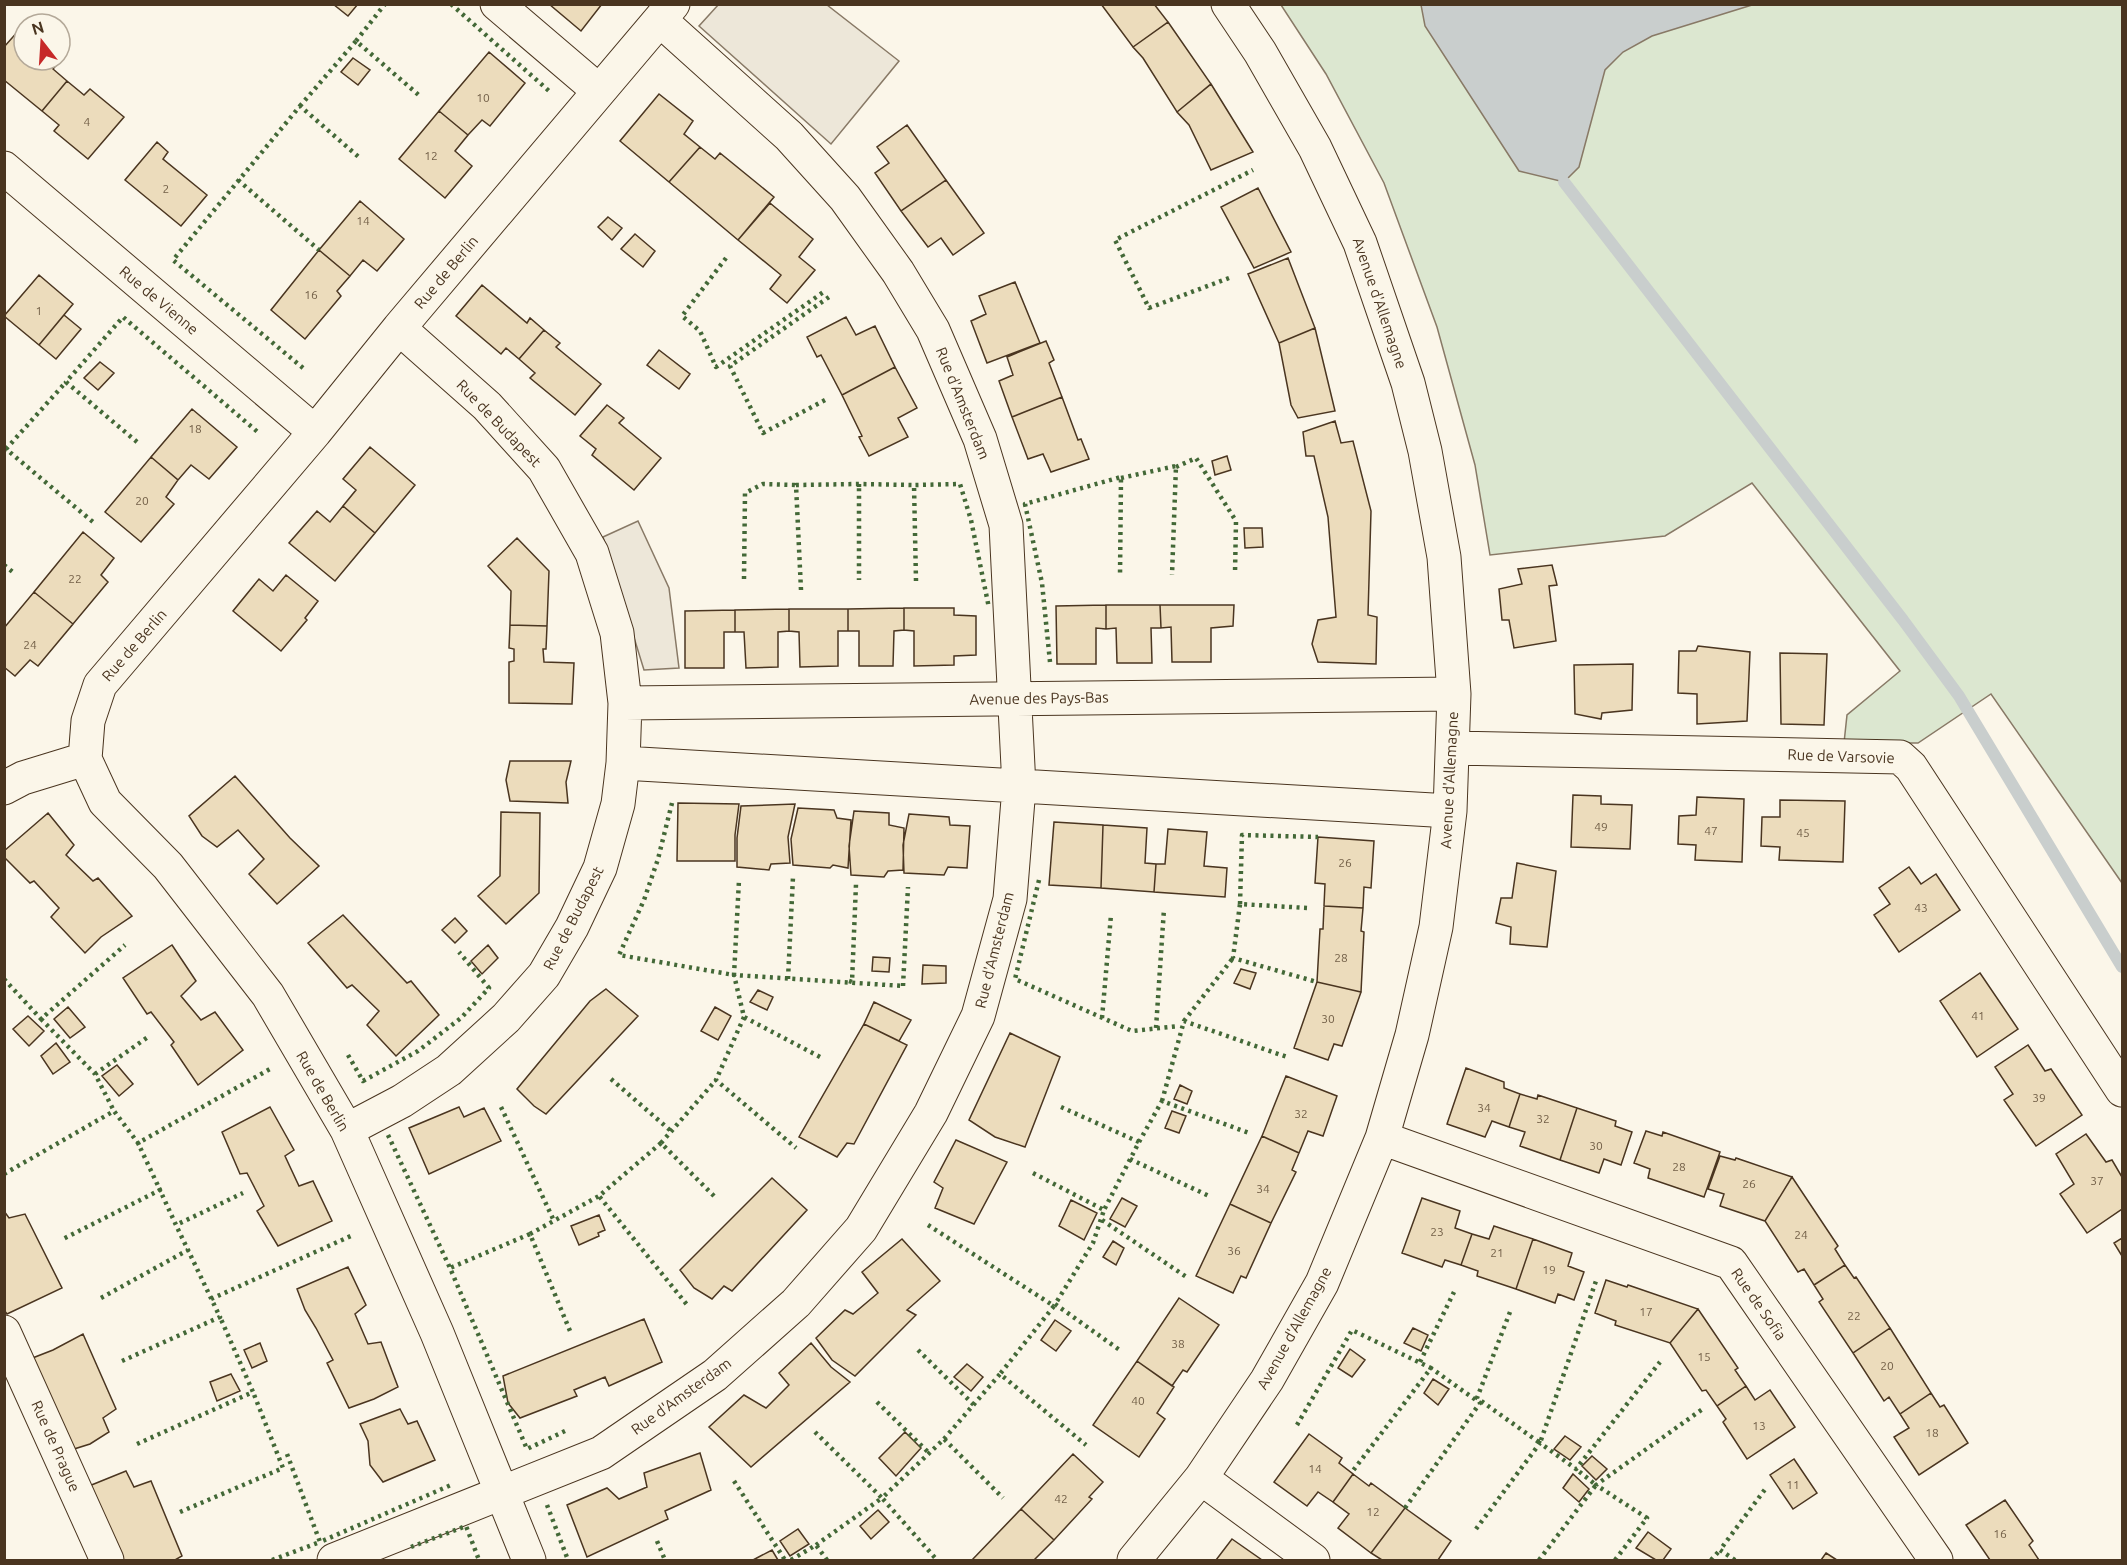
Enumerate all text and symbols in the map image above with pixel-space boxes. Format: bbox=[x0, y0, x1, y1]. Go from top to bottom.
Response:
north arrow bbox=[12, 12, 72, 72]
text: N bbox=[29, 17, 46, 38]
house number: 10 bbox=[476, 91, 490, 104]
house number: 4 bbox=[84, 115, 91, 128]
house number: 12 bbox=[424, 149, 438, 162]
house number: 2 bbox=[163, 182, 169, 195]
house number: 14 bbox=[356, 214, 370, 227]
street label: Rue de Berlin bbox=[411, 232, 481, 312]
street label: Avenue d'Allemagne bbox=[1350, 235, 1410, 371]
street label: Rue de Vienne bbox=[116, 262, 202, 338]
house number: 16 bbox=[304, 288, 318, 301]
house number: 1 bbox=[36, 304, 42, 317]
street label: Rue d'Amsterdam bbox=[933, 344, 993, 462]
street label: Rue de Budapest bbox=[453, 376, 545, 470]
house number: 18 bbox=[188, 422, 202, 435]
house number: 20 bbox=[135, 494, 149, 507]
house number: 22 bbox=[68, 572, 82, 585]
street label: Rue de Berlin bbox=[98, 606, 170, 684]
house number: 24 bbox=[23, 638, 37, 651]
street label: Avenue des Pays-Bas bbox=[969, 688, 1109, 708]
street label: Avenue d'Allemagne bbox=[1437, 711, 1461, 849]
street label: Rue de Varsovie bbox=[1787, 746, 1895, 766]
house number: 49 bbox=[1594, 820, 1608, 833]
house number: 47 bbox=[1704, 824, 1718, 837]
house number: 45 bbox=[1796, 826, 1810, 839]
house number: 26 bbox=[1338, 856, 1352, 869]
street label: Rue de Budapest bbox=[540, 863, 607, 973]
street label: Rue d'Amsterdam bbox=[971, 890, 1017, 1010]
house number: 43 bbox=[1914, 901, 1928, 914]
house number: 28 bbox=[1334, 951, 1348, 964]
house number: 41 bbox=[1971, 1009, 1985, 1022]
house number: 30 bbox=[1321, 1012, 1335, 1025]
street label: Rue de Berlin bbox=[293, 1048, 353, 1134]
house number: 39 bbox=[2032, 1091, 2046, 1104]
house number: 34 bbox=[1477, 1101, 1491, 1114]
house number: 32 bbox=[1294, 1107, 1308, 1120]
house number: 32 bbox=[1536, 1112, 1550, 1125]
house number: 30 bbox=[1589, 1139, 1603, 1152]
house number: 28 bbox=[1672, 1160, 1686, 1173]
house number: 37 bbox=[2090, 1174, 2104, 1187]
house number: 26 bbox=[1742, 1177, 1756, 1190]
house number: 34 bbox=[1256, 1182, 1270, 1195]
house number: 23 bbox=[1430, 1225, 1444, 1238]
house number: 24 bbox=[1794, 1228, 1808, 1241]
house number: 36 bbox=[1227, 1244, 1241, 1257]
house number: 21 bbox=[1490, 1246, 1504, 1259]
house number: 19 bbox=[1542, 1263, 1556, 1276]
street label: Avenue d'Allemagne bbox=[1253, 1264, 1335, 1392]
street label: Rue de Sofia bbox=[1728, 1265, 1790, 1343]
house number: 17 bbox=[1639, 1305, 1653, 1318]
house number: 22 bbox=[1847, 1309, 1861, 1322]
house number: 38 bbox=[1171, 1337, 1185, 1350]
house number: 15 bbox=[1697, 1350, 1711, 1363]
street label: Rue d'Amsterdam bbox=[628, 1354, 734, 1438]
house number: 20 bbox=[1880, 1359, 1894, 1372]
house number: 40 bbox=[1131, 1394, 1145, 1407]
street label: Rue de Prague bbox=[28, 1398, 84, 1494]
house number: 13 bbox=[1752, 1419, 1766, 1432]
house number: 18 bbox=[1925, 1426, 1939, 1439]
house number: 14 bbox=[1308, 1462, 1322, 1475]
house number: 11 bbox=[1786, 1478, 1800, 1491]
house number: 42 bbox=[1054, 1492, 1068, 1505]
house number: 12 bbox=[1366, 1505, 1380, 1518]
house number: 16 bbox=[1993, 1527, 2007, 1540]

